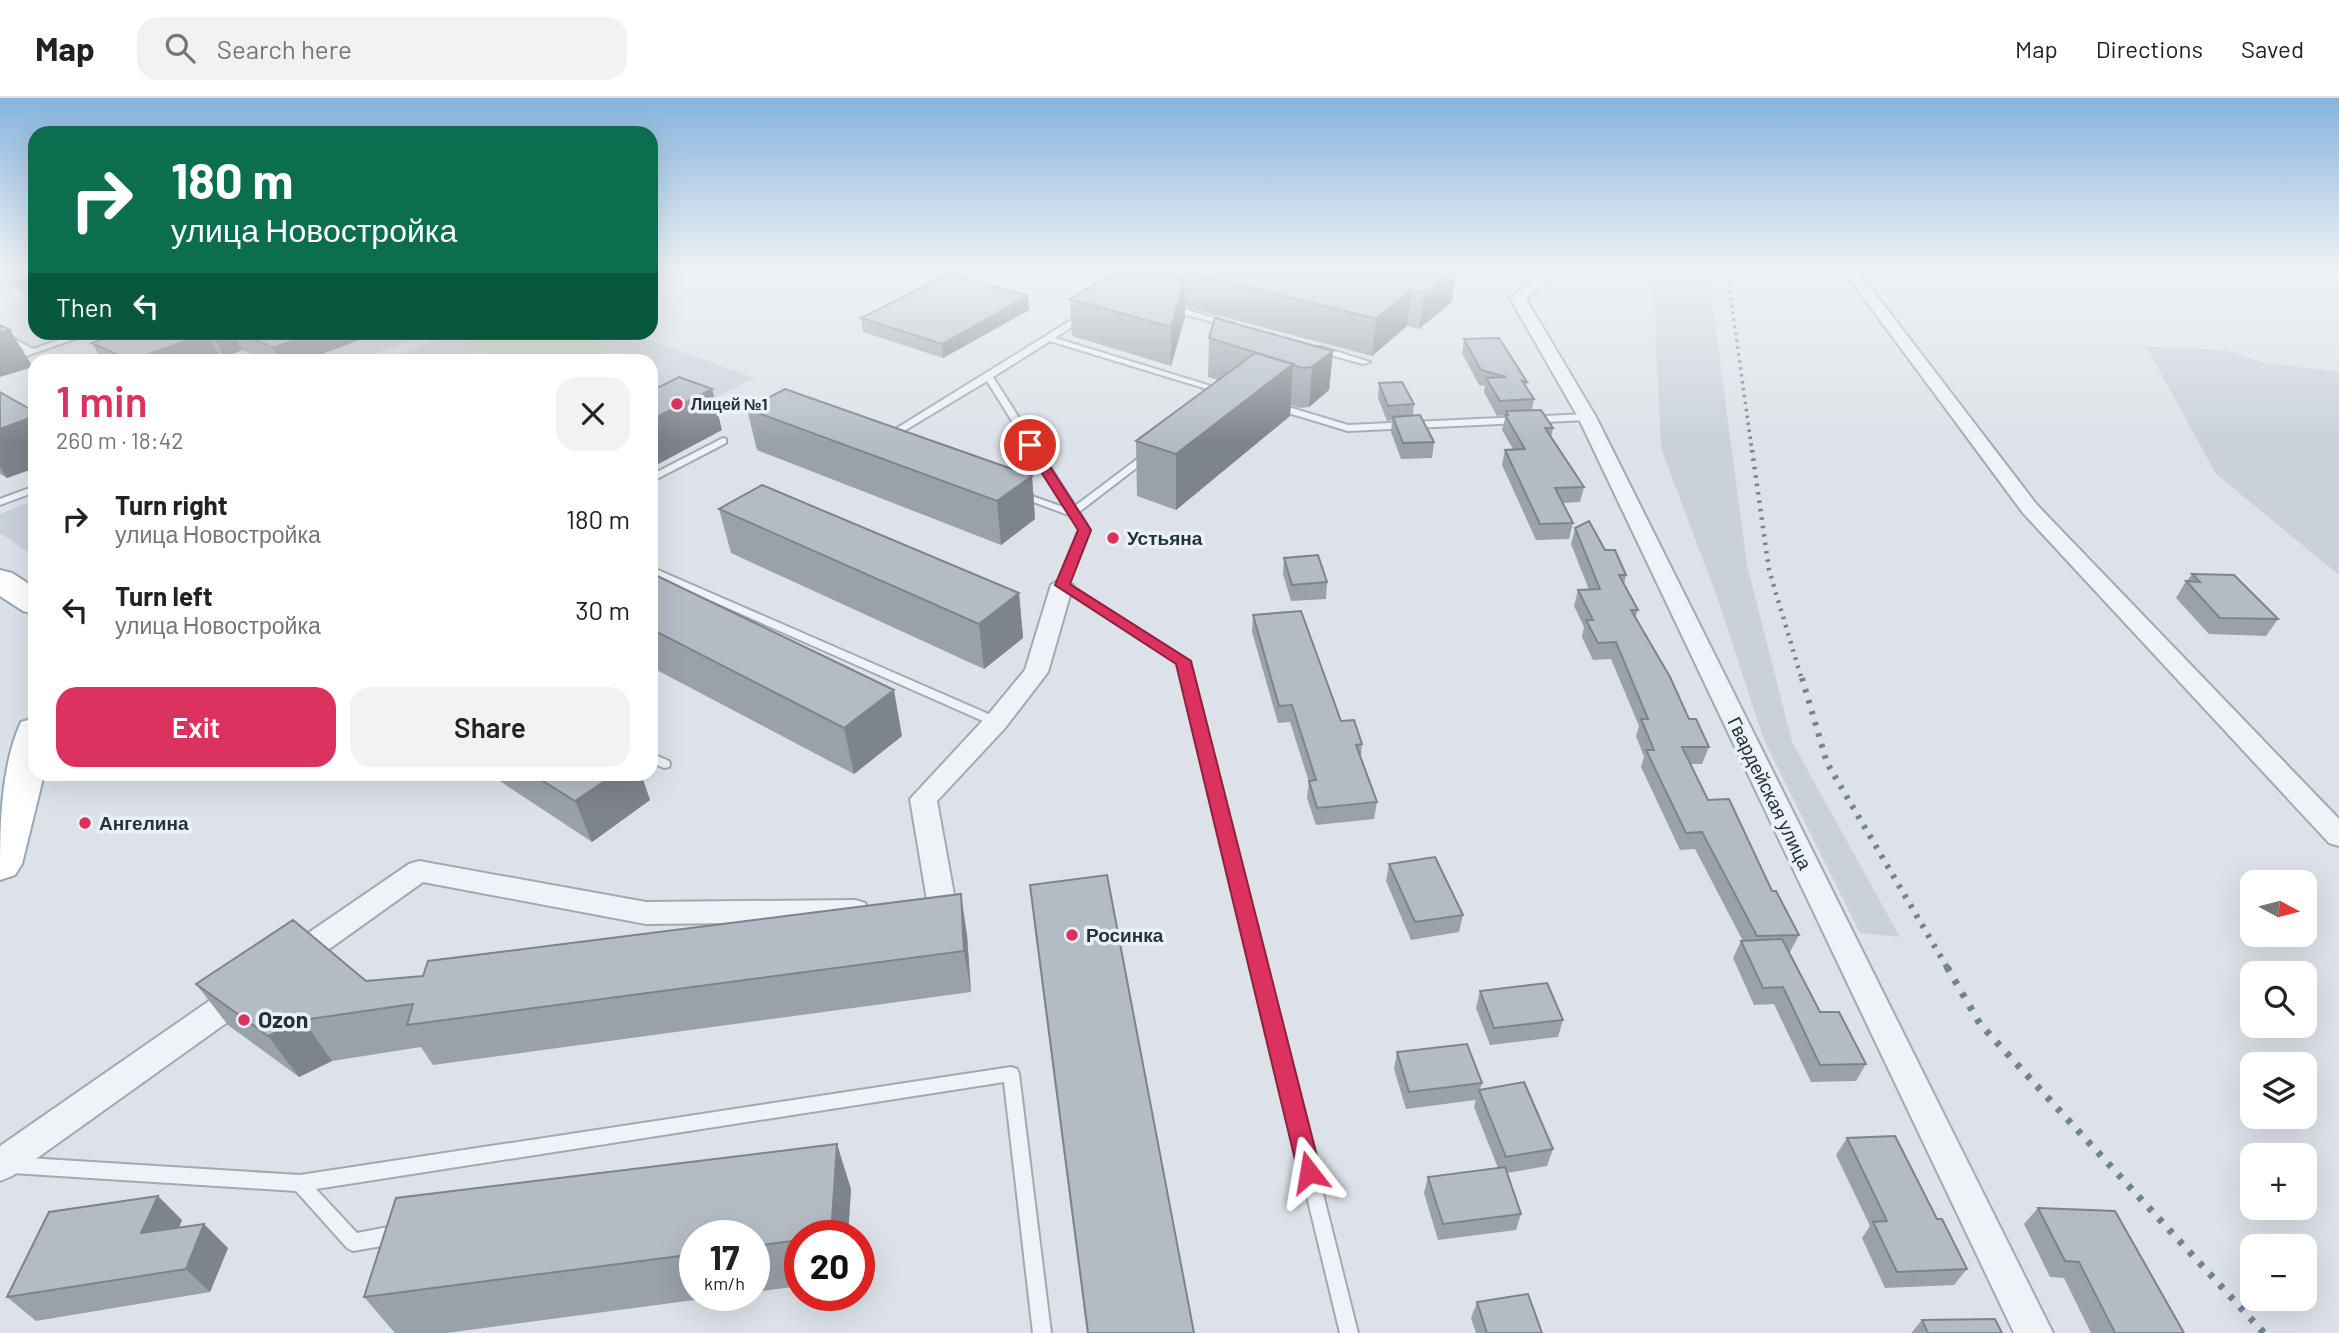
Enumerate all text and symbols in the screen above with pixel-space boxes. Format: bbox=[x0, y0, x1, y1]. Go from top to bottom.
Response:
search box bbox=[137, 17, 627, 80]
text: Map bbox=[35, 28, 95, 68]
icon: search bbox=[161, 29, 199, 67]
text: Search here bbox=[217, 33, 352, 64]
text: Map bbox=[2015, 34, 2058, 63]
text: Directions bbox=[2096, 34, 2203, 63]
text: Saved bbox=[2241, 34, 2304, 63]
text: 180 m bbox=[171, 150, 294, 209]
icon: right bbox=[56, 154, 147, 245]
text: улица Новостройка bbox=[171, 210, 457, 248]
icon: left bbox=[127, 287, 165, 325]
text: Then bbox=[56, 291, 113, 322]
text: 1 min bbox=[56, 375, 148, 425]
button: close bbox=[556, 377, 630, 451]
place label: Лицей №1 bbox=[691, 394, 767, 413]
marker: Лицей №1 bbox=[669, 396, 685, 412]
pin bbox=[1000, 415, 1060, 475]
text: 260 m · 18:42 bbox=[56, 426, 184, 454]
icon: arrive bbox=[1011, 426, 1049, 464]
text: Turn right bbox=[115, 489, 228, 520]
icon: right bbox=[56, 500, 94, 538]
text: 180 m bbox=[566, 503, 630, 534]
text: улица Новостройка bbox=[115, 520, 321, 548]
place label: Устьяна bbox=[1127, 526, 1203, 549]
marker: Устьяна bbox=[1105, 530, 1121, 546]
text: Turn left bbox=[115, 580, 213, 611]
icon: left bbox=[56, 591, 94, 629]
text: 30 m bbox=[575, 594, 630, 625]
text: улица Новостройка bbox=[115, 611, 321, 639]
button: Exit bbox=[56, 687, 336, 767]
button: Share bbox=[350, 687, 630, 767]
street label: Гвардейская улица bbox=[1723, 713, 1818, 873]
place label: Ангелина bbox=[99, 811, 189, 834]
marker: Ангелина bbox=[77, 815, 93, 831]
north arrow bbox=[2240, 870, 2317, 947]
map controls bbox=[2240, 870, 2317, 1311]
place label: Росинка bbox=[1086, 923, 1164, 946]
marker: Росинка bbox=[1064, 927, 1080, 943]
button: search bbox=[2240, 961, 2317, 1038]
place label: Ozon bbox=[258, 1005, 308, 1033]
marker: Ozon bbox=[236, 1012, 252, 1028]
button: layers bbox=[2240, 1052, 2317, 1129]
position arrow bbox=[1272, 1135, 1346, 1209]
button: + bbox=[2240, 1143, 2317, 1220]
speed limit sign: 20 bbox=[784, 1220, 875, 1311]
button: − bbox=[2240, 1234, 2317, 1311]
text: 17 bbox=[710, 1235, 739, 1277]
text: km/h bbox=[704, 1272, 745, 1294]

